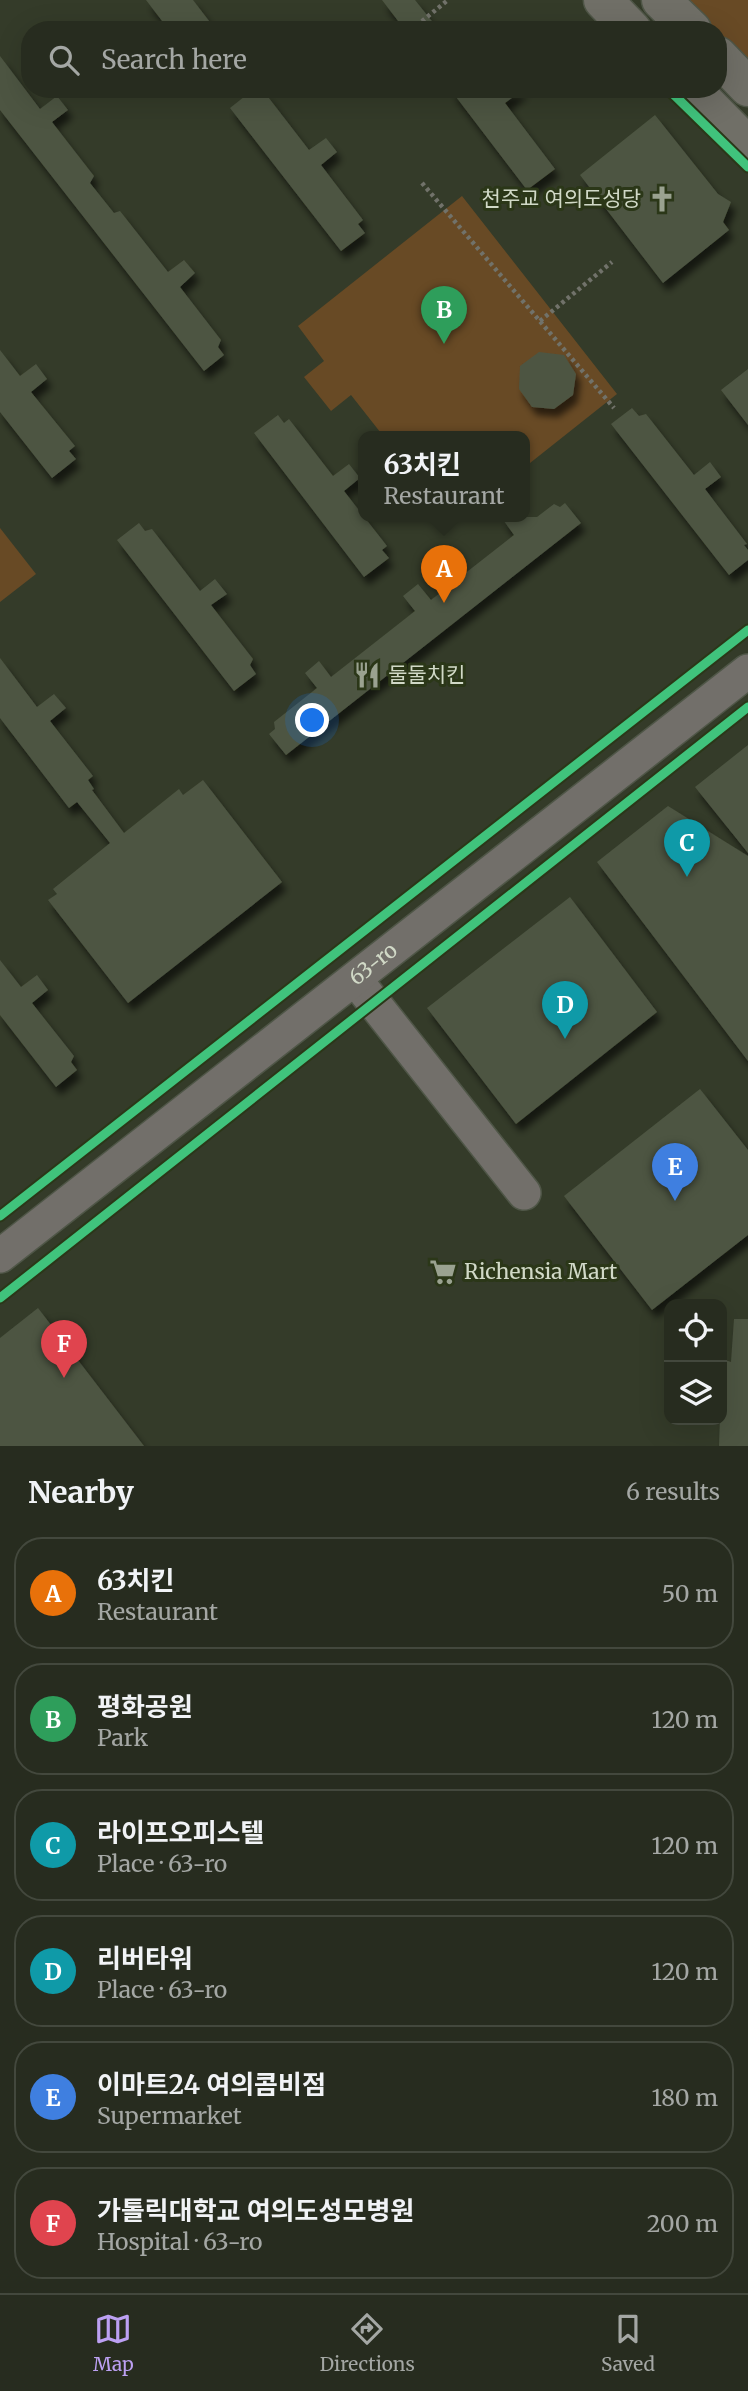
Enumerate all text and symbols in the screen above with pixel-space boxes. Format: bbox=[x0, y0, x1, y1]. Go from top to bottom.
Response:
search box bbox=[21, 21, 727, 98]
icon: search bbox=[45, 41, 83, 79]
text: Search here bbox=[101, 43, 247, 76]
church icon: 천주교 여의도성당 bbox=[647, 184, 677, 214]
place label: 천주교 여의도성당 bbox=[481, 185, 641, 212]
pin: B bbox=[421, 286, 467, 344]
popup bbox=[358, 431, 530, 522]
text: 63치킨 bbox=[383, 448, 461, 481]
text: Restaurant bbox=[383, 481, 505, 510]
pin: A bbox=[421, 545, 467, 603]
restaurant icon: 둘둘치킨 bbox=[352, 660, 382, 690]
place label: 둘둘치킨 bbox=[388, 661, 465, 688]
your location bbox=[295, 703, 329, 737]
pin: C bbox=[664, 819, 710, 877]
street label: 63-ro bbox=[343, 936, 403, 991]
pin: D bbox=[542, 981, 588, 1039]
pin: E bbox=[652, 1143, 698, 1201]
supermarket icon: Richensia Mart bbox=[428, 1257, 458, 1287]
place label: Richensia Mart bbox=[464, 1258, 617, 1285]
map controls bbox=[664, 1299, 727, 1425]
button: locate bbox=[664, 1299, 727, 1362]
pin: F bbox=[41, 1320, 87, 1378]
button: layers bbox=[664, 1362, 727, 1425]
text: Nearby bbox=[28, 1473, 134, 1511]
text: 6 results bbox=[626, 1477, 720, 1506]
text: 63치킨 bbox=[97, 1564, 174, 1597]
text: A bbox=[45, 1579, 61, 1608]
text: 50 m bbox=[662, 1579, 718, 1608]
text: Restaurant bbox=[97, 1597, 218, 1626]
text: 평화공원 bbox=[97, 1690, 193, 1723]
text: B bbox=[45, 1705, 61, 1734]
text: 120 m bbox=[652, 1705, 718, 1734]
text: Park bbox=[97, 1723, 148, 1752]
text: 라이프오피스텔 bbox=[97, 1816, 264, 1849]
text: C bbox=[45, 1831, 61, 1860]
text: 120 m bbox=[652, 1831, 718, 1860]
text: Place · 63-ro bbox=[97, 1849, 227, 1878]
text: 리버타워 bbox=[97, 1942, 193, 1975]
text: D bbox=[44, 1957, 62, 1986]
text: 120 m bbox=[652, 1957, 718, 1986]
text: Place · 63-ro bbox=[97, 1975, 227, 2004]
text: 이마트24 여의콤비점 bbox=[97, 2068, 326, 2101]
text: E bbox=[45, 2083, 61, 2112]
text: 180 m bbox=[652, 2083, 718, 2112]
text: Supermarket bbox=[97, 2101, 242, 2130]
text: 가톨릭대학교 여의도성모병원 bbox=[97, 2194, 414, 2227]
text: F bbox=[46, 2209, 60, 2238]
text: 200 m bbox=[647, 2209, 718, 2238]
text: Hospital · 63-ro bbox=[97, 2227, 262, 2256]
tab: Map bbox=[93, 2310, 134, 2376]
tab: Directions bbox=[320, 2310, 415, 2376]
tab: Saved bbox=[601, 2310, 655, 2376]

